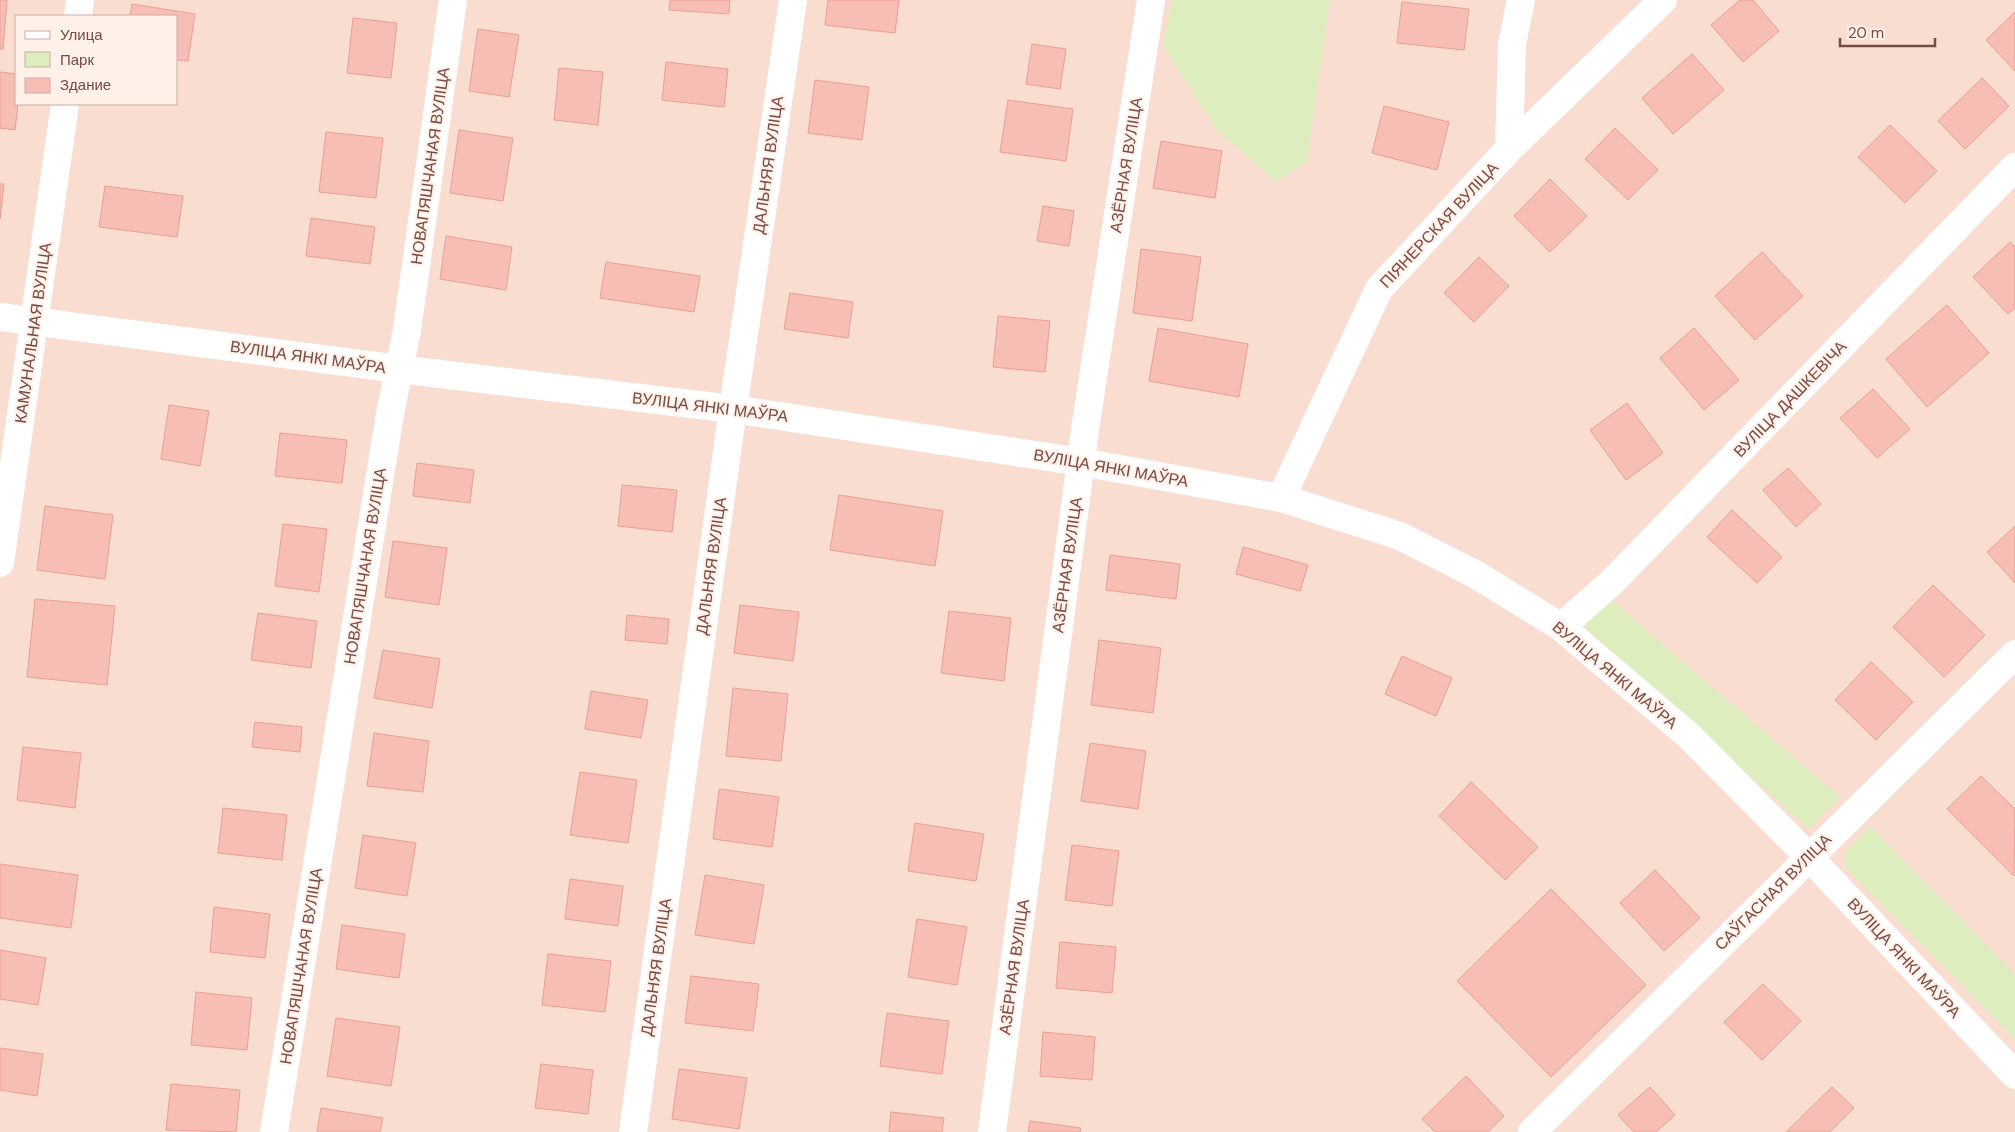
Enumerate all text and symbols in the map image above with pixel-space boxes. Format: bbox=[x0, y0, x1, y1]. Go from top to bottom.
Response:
legend bbox=[15, 15, 178, 105]
scale bar bbox=[1840, 15, 1935, 47]
text: 20 m bbox=[1848, 23, 1884, 43]
text: Улица bbox=[60, 25, 103, 45]
text: Парк bbox=[60, 50, 94, 70]
street label: НОВАПЯШЧАНАЯ ВУЛІЦА bbox=[406, 66, 454, 266]
text: Здание bbox=[60, 75, 111, 95]
street label: ДАЛЬНЯЯ ВУЛІЦА bbox=[748, 94, 788, 235]
street label: АЗЁРНАЯ ВУЛІЦА bbox=[1105, 95, 1147, 234]
street label: ПІЯНЕРСКАЯ ВУЛІЦА bbox=[1375, 157, 1503, 292]
street label: КАМУНАЛЬНАЯ ВУЛІЦА bbox=[10, 241, 56, 425]
street label: ВУЛІЦА ЯНКІ МАЎРА bbox=[229, 336, 388, 378]
street label: ВУЛІЦА ДАШКЕВІЧА bbox=[1729, 336, 1851, 462]
street label: ВУЛІЦА ЯНКІ МАЎРА bbox=[631, 387, 790, 427]
street label: ВУЛІЦА ЯНКІ МАЎРА bbox=[1032, 444, 1190, 492]
street label: НОВАПЯШЧАНАЯ ВУЛІЦА bbox=[339, 466, 391, 666]
street label: ДАЛЬНЯЯ ВУЛІЦА bbox=[691, 495, 731, 636]
street label: АЗЁРНАЯ ВУЛІЦА bbox=[1047, 495, 1087, 634]
street label: ВУЛІЦА ЯНКІ МАЎРА bbox=[1548, 616, 1682, 734]
street label: САЎГАСНАЯ ВУЛІЦА bbox=[1710, 829, 1836, 955]
street label: НОВАПЯШЧАНАЯ ВУЛІЦА bbox=[275, 866, 327, 1066]
street label: ВУЛІЦА ЯНКІ МАЎРА bbox=[1843, 893, 1965, 1023]
street label: ДАЛЬНЯЯ ВУЛІЦА bbox=[636, 896, 676, 1037]
street label: АЗЁРНАЯ ВУЛІЦА bbox=[994, 897, 1034, 1036]

